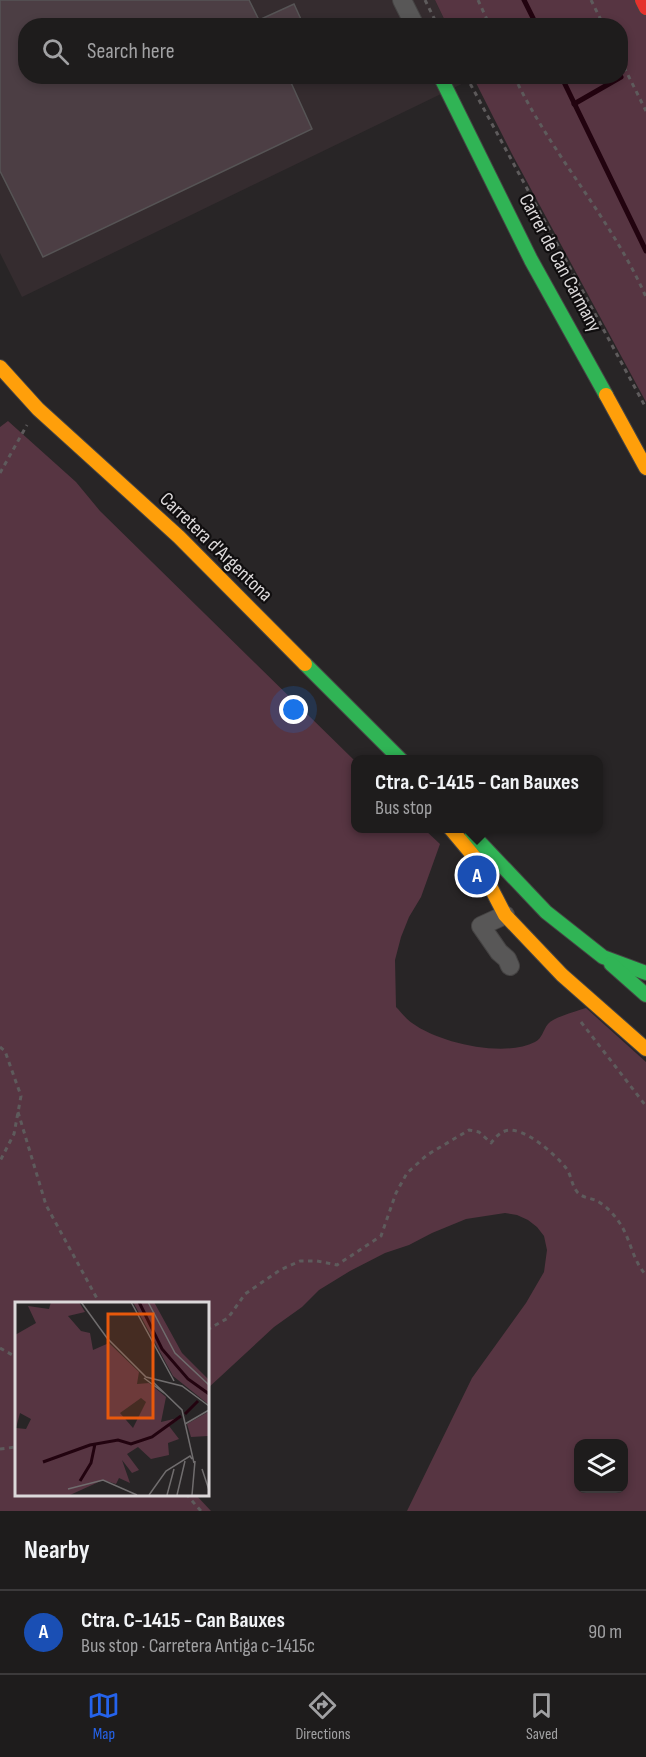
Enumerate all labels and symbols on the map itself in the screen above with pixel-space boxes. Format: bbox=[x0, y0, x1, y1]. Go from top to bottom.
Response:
street label: Carrer de Can Carmany bbox=[513, 190, 607, 336]
street label: Carretera d'Argentona bbox=[155, 487, 277, 607]
your location bbox=[279, 695, 308, 724]
pin: A bbox=[458, 852, 496, 898]
inset map bbox=[15, 1302, 208, 1496]

